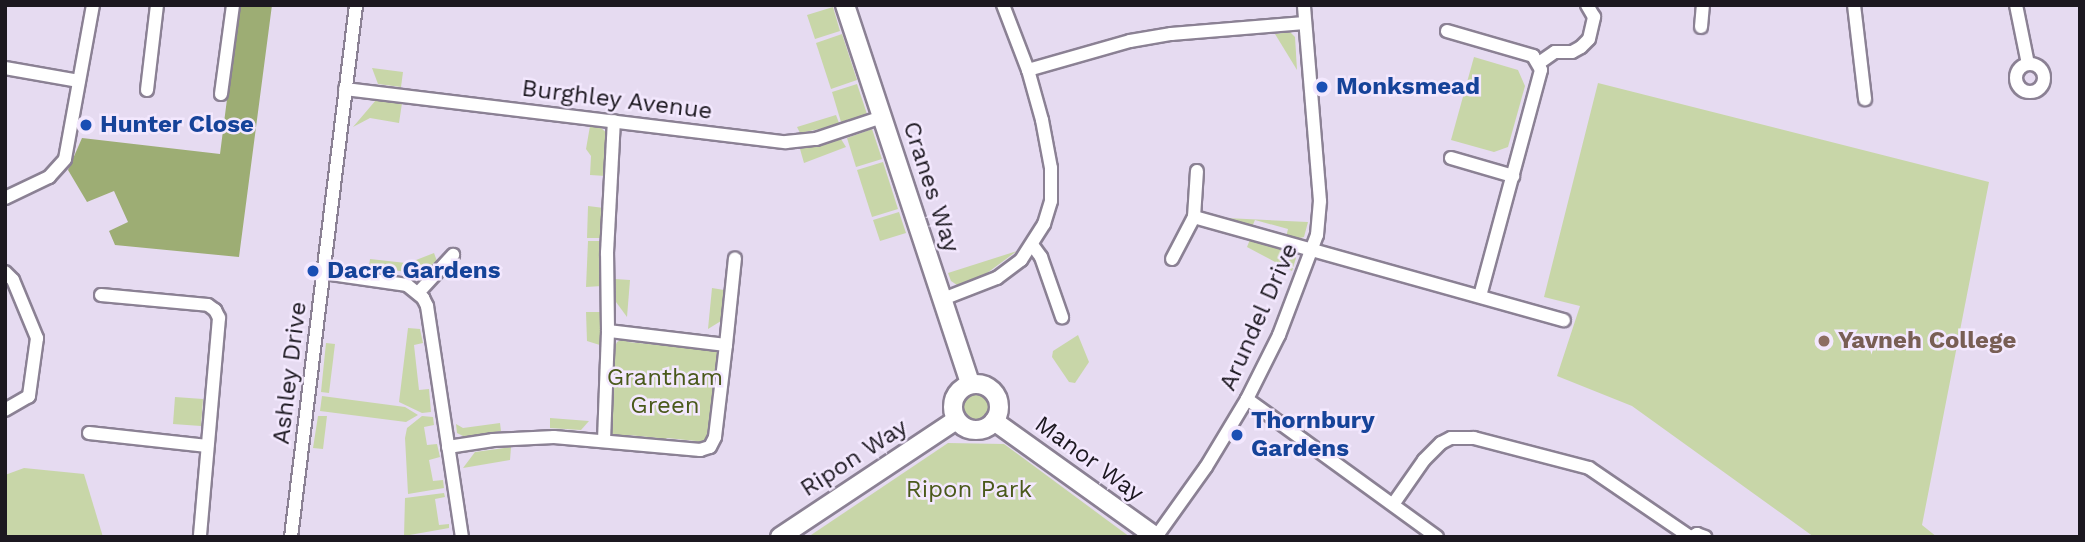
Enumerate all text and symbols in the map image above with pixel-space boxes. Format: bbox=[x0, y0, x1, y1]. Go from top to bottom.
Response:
place label: Monksmead bbox=[1336, 73, 1480, 101]
street label: Burghley Avenue bbox=[519, 74, 715, 126]
marker: Monksmead bbox=[1314, 79, 1330, 95]
place label: Hunter Close bbox=[100, 111, 254, 139]
marker: Hunter Close bbox=[78, 117, 94, 133]
street label: Cranes Way bbox=[896, 118, 966, 256]
street label: Arundel Drive bbox=[1213, 238, 1305, 396]
place label: Dacre Gardens bbox=[327, 257, 500, 285]
marker: Dacre Gardens bbox=[305, 263, 321, 279]
street label: Ashley Drive bbox=[267, 300, 313, 446]
place label: Yavneh College bbox=[1838, 327, 2016, 355]
marker: Yavneh College bbox=[1816, 333, 1832, 349]
park label: Grantham Green bbox=[607, 364, 723, 420]
place label: Thornbury Gardens bbox=[1251, 407, 1375, 463]
street label: Manor Way bbox=[1029, 410, 1149, 508]
street label: Ripon Way bbox=[795, 413, 913, 503]
marker: Thornbury Gardens bbox=[1229, 427, 1245, 443]
park label: Ripon Park bbox=[906, 476, 1032, 504]

